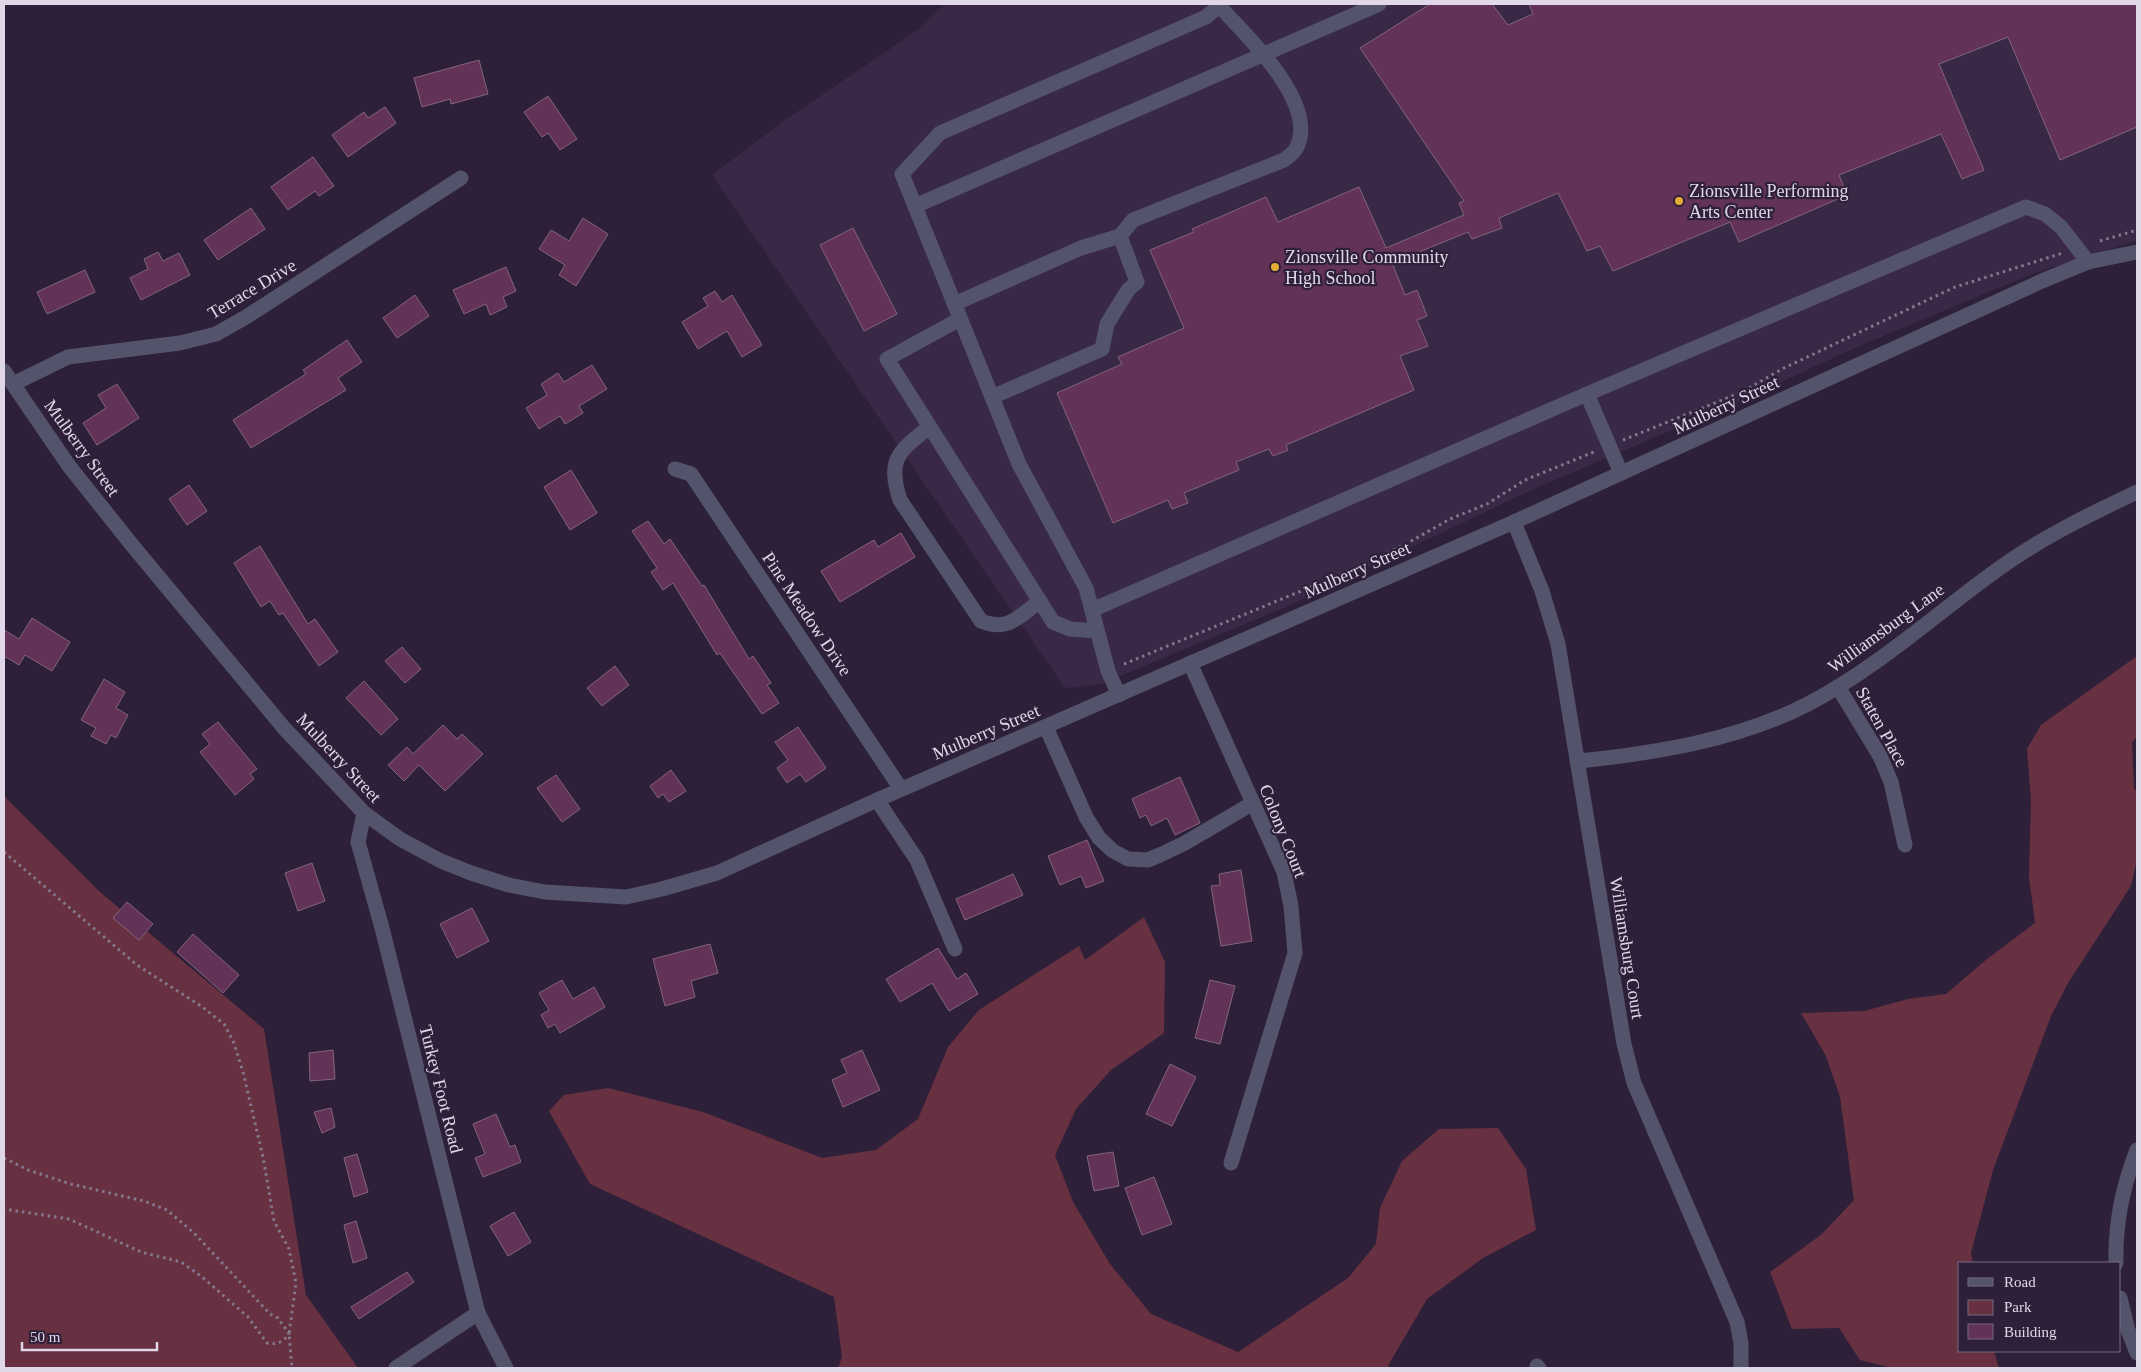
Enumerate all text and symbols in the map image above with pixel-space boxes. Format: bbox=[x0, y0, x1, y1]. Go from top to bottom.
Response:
place label: Zionsville Performing Arts Center bbox=[1689, 181, 1848, 222]
marker: Zionsville Performing Arts Center bbox=[1673, 195, 1685, 207]
place label: Zionsville Community High School bbox=[1285, 247, 1449, 288]
street label: Terrace Drive bbox=[204, 255, 300, 323]
marker: Zionsville Community High School bbox=[1269, 261, 1281, 273]
street label: Mulberry Street bbox=[1670, 372, 1782, 438]
street label: Mulberry Street bbox=[40, 396, 124, 500]
street label: Mulberry Street bbox=[1301, 538, 1413, 602]
street label: Pine Meadow Drive bbox=[758, 548, 856, 680]
street label: Williamsburg Lane bbox=[1824, 579, 1948, 677]
street label: Staten Place bbox=[1852, 683, 1912, 771]
street label: Mulberry Street bbox=[929, 700, 1043, 764]
street label: Mulberry Street bbox=[293, 709, 385, 807]
street label: Colony Court bbox=[1255, 782, 1311, 880]
street label: Williamsburg Court bbox=[1606, 876, 1648, 1020]
street label: Turkey Foot Road bbox=[415, 1023, 467, 1155]
legend bbox=[1958, 1262, 2121, 1352]
text: Road bbox=[2004, 1274, 2036, 1290]
text: Park bbox=[2004, 1299, 2032, 1315]
scale bar bbox=[22, 1320, 158, 1352]
text: Building bbox=[2004, 1324, 2057, 1340]
text: 50 m bbox=[30, 1329, 61, 1345]

